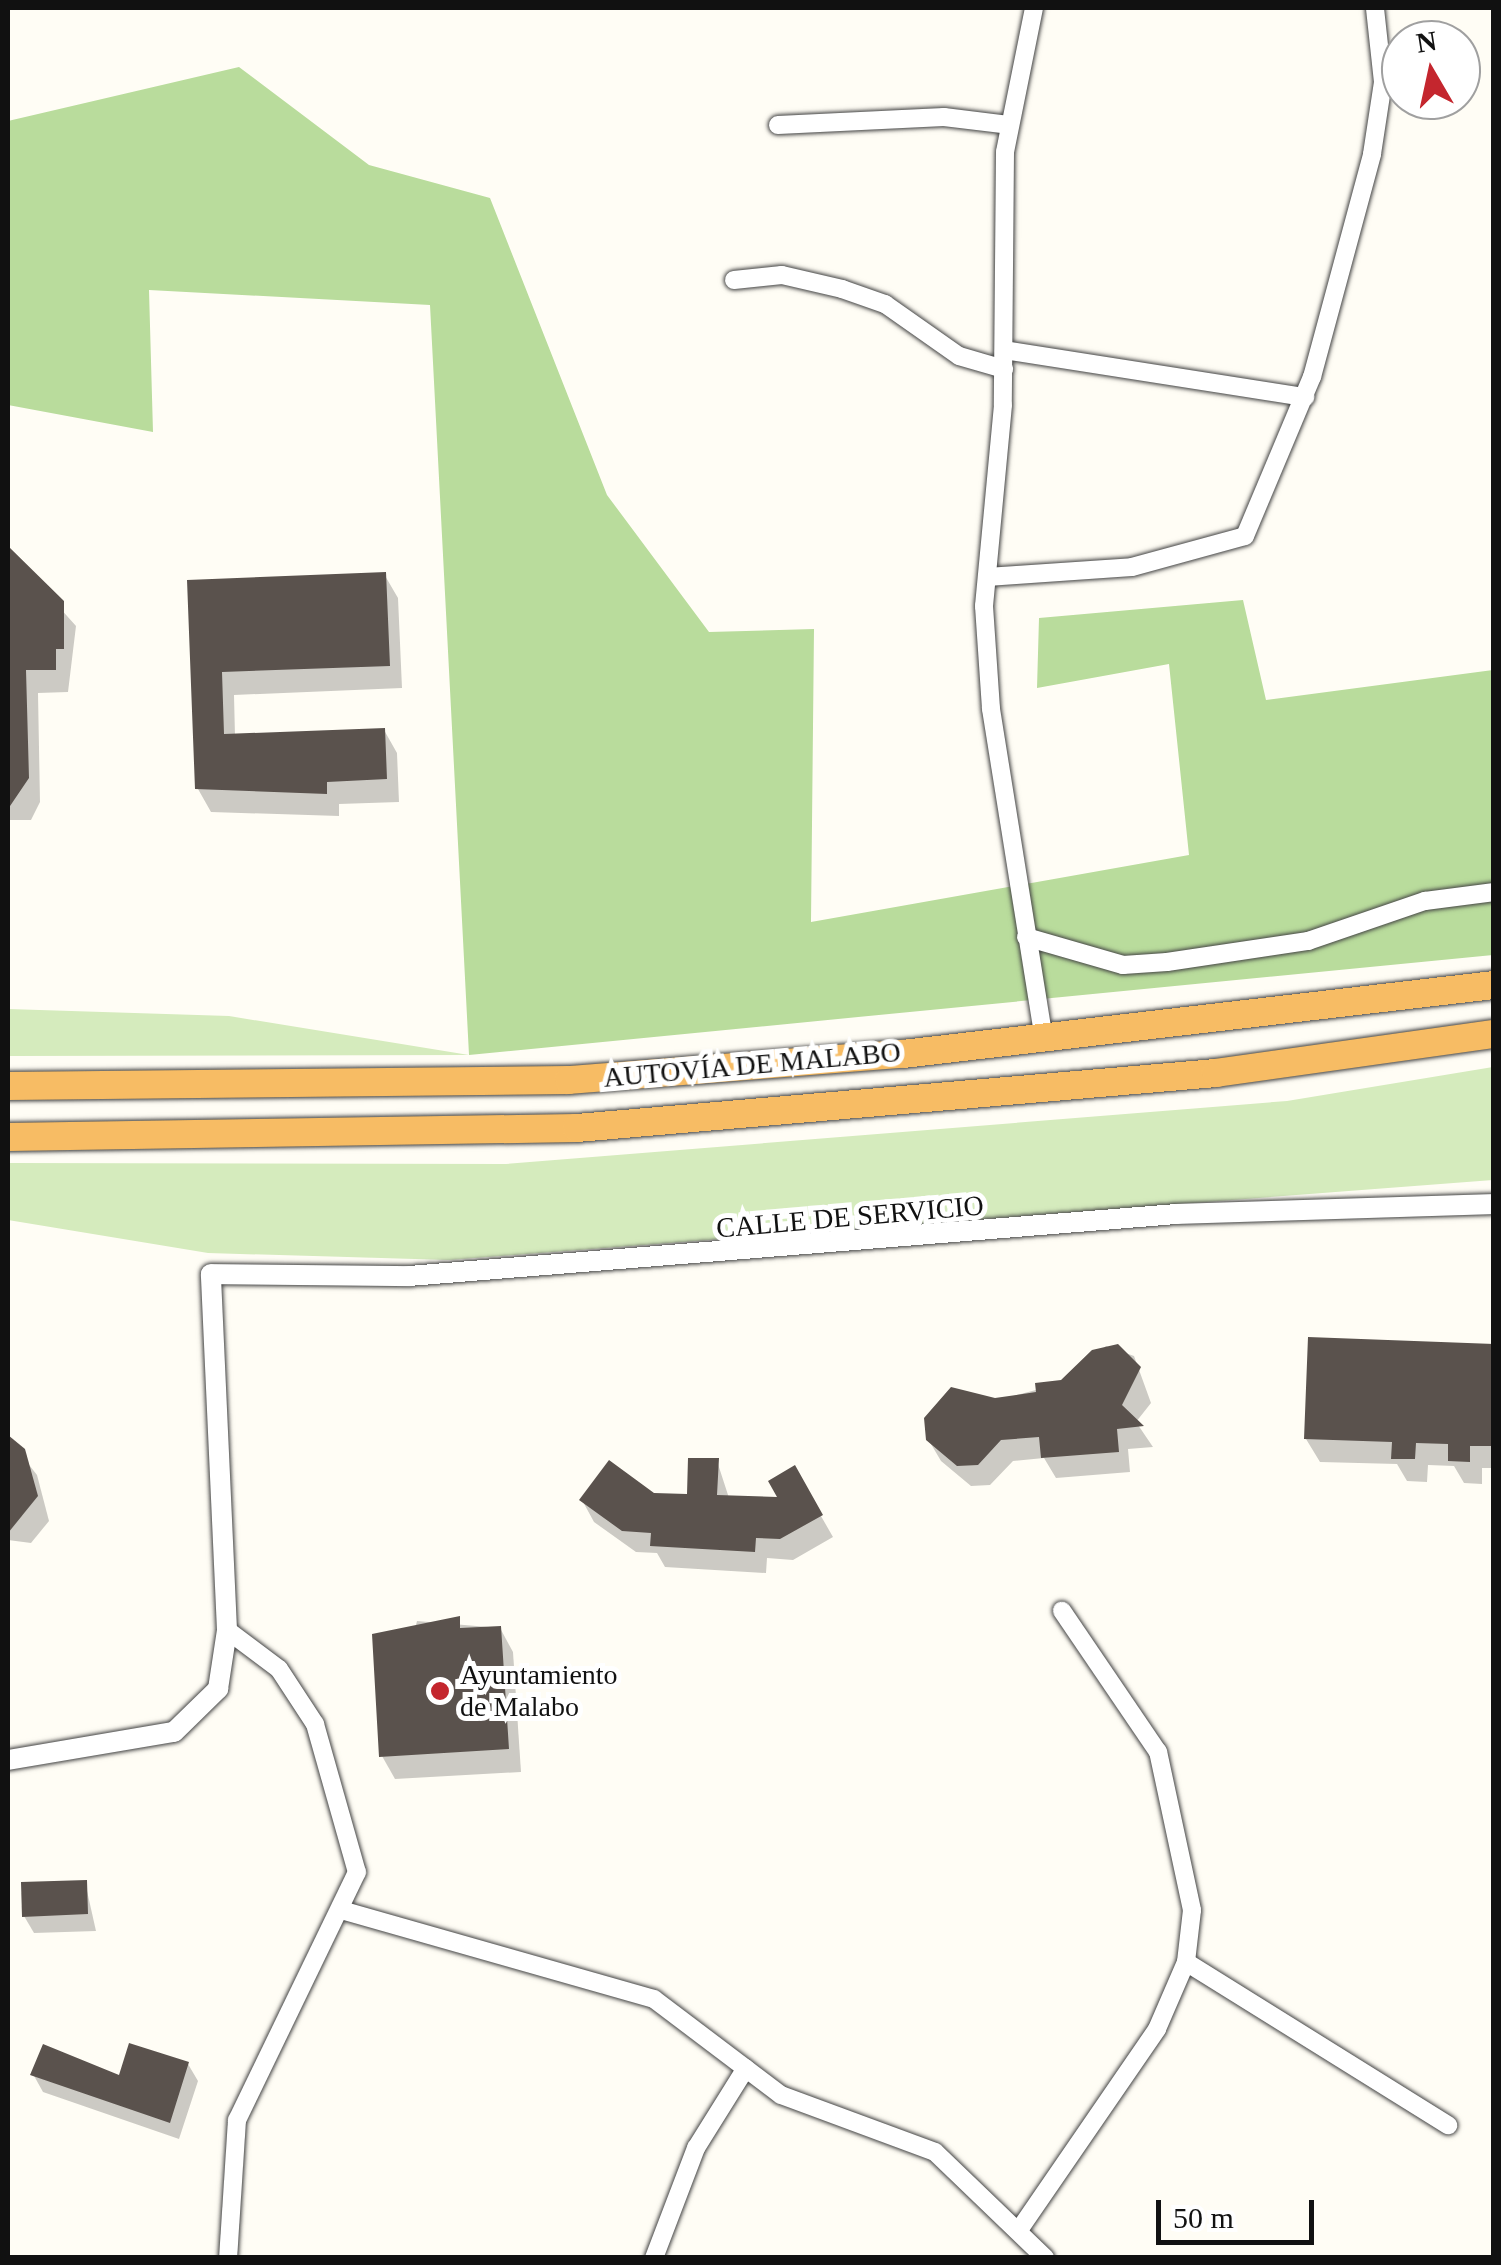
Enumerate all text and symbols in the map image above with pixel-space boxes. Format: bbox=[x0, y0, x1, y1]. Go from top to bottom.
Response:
north arrow bbox=[1381, 20, 1481, 120]
text: N bbox=[1414, 25, 1439, 59]
street label: AUTOVÍA DE MALABO bbox=[601, 1035, 903, 1095]
street label: CALLE DE SERVICIO bbox=[715, 1189, 985, 1245]
place label: Ayuntamiento de Malabo bbox=[460, 1658, 618, 1724]
marker: Ayuntamiento de Malabo bbox=[429, 1680, 451, 1702]
scale bar bbox=[1161, 2180, 1318, 2242]
text: 50 m bbox=[1173, 2201, 1234, 2234]

